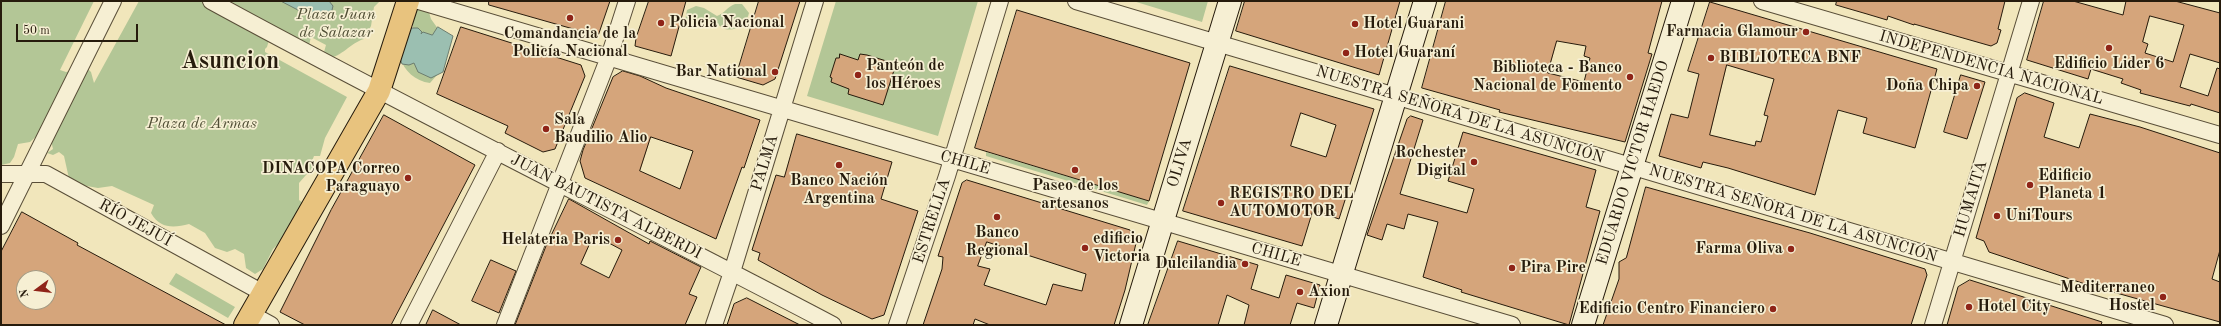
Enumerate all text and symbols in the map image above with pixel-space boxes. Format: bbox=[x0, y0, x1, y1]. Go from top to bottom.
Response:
park label: Plaza Juan de Salazar bbox=[296, 5, 376, 43]
marker: Comandancia de la Policía Nacional bbox=[565, 13, 575, 23]
place label: Policia Nacional bbox=[669, 13, 785, 33]
place label: Hotel Guarani bbox=[1363, 14, 1464, 34]
scale bar bbox=[18, 16, 140, 42]
marker: Policia Nacional bbox=[656, 18, 666, 28]
marker: Hotel Guarani bbox=[1350, 19, 1360, 29]
place label: Farmacia Glamour bbox=[1666, 22, 1798, 42]
place label: Comandancia de la Policía Nacional bbox=[504, 24, 636, 62]
text: 50 m bbox=[23, 25, 50, 37]
marker: Farmacia Glamour bbox=[1801, 27, 1811, 37]
street label: INDEPENDENCIA NACIONAL bbox=[1877, 27, 2105, 109]
place label: Hotel Guaraní bbox=[1354, 43, 1455, 63]
marker: Edificio Lider 6 bbox=[2104, 43, 2114, 53]
district label: Asuncion bbox=[181, 48, 279, 76]
marker: Hotel Guaraní bbox=[1341, 48, 1351, 58]
place label: BIBLIOTECA BNF bbox=[1719, 48, 1861, 68]
marker: BIBLIOTECA BNF bbox=[1706, 53, 1716, 63]
place label: Edificio Lider 6 bbox=[2054, 54, 2164, 74]
place label: Panteón de los Héroes bbox=[866, 56, 945, 94]
place label: Biblioteca - Banco Nacional de Fomento bbox=[1473, 58, 1622, 96]
street label: EDUARDO VICTOR HAEDO bbox=[1593, 58, 1673, 268]
place label: Bar National bbox=[675, 62, 767, 82]
street label: NUESTRA SEÑORA DE LA ASUNCIÓN bbox=[1314, 62, 1606, 168]
marker: Bar National bbox=[770, 67, 780, 77]
marker: Panteón de los Héroes bbox=[853, 70, 863, 80]
marker: Biblioteca - Banco Nacional de Fomento bbox=[1625, 72, 1635, 82]
place label: Doña Chipa bbox=[1886, 76, 1969, 96]
marker: Doña Chipa bbox=[1972, 81, 1982, 91]
place label: Sala Baudilio Alio bbox=[554, 110, 648, 148]
park label: Plaza de Armas bbox=[147, 114, 257, 134]
marker: Sala Baudilio Alio bbox=[541, 124, 551, 134]
street label: PALMA bbox=[747, 132, 783, 194]
street label: OLIVA bbox=[1163, 136, 1197, 190]
place label: Rochester Digital bbox=[1395, 143, 1466, 181]
street label: CHILE bbox=[938, 147, 992, 179]
street label: JUAN BAUTISTA ALBERDI bbox=[507, 150, 705, 264]
marker: Rochester Digital bbox=[1469, 157, 1479, 167]
street label: HUMAITA bbox=[1950, 158, 1992, 240]
place label: DINACOPA Correo Paraguayo bbox=[262, 159, 400, 197]
marker: Banco Nación Argentina bbox=[834, 160, 844, 170]
street label: NUESTRA SEÑORA DE LA ASUNCIÓN bbox=[1647, 161, 1939, 267]
marker: Paseo de los artesanos bbox=[1070, 165, 1080, 175]
place label: Edificio Planeta 1 bbox=[2038, 166, 2106, 204]
place label: Banco Nación Argentina bbox=[790, 171, 888, 209]
marker: DINACOPA Correo Paraguayo bbox=[403, 173, 413, 183]
street label: ESTRELLA bbox=[909, 176, 955, 266]
place label: Paseo de los artesanos bbox=[1032, 176, 1118, 214]
marker: Edificio Planeta 1 bbox=[2025, 180, 2035, 190]
place label: REGISTRO DEL AUTOMOTOR bbox=[1229, 184, 1354, 222]
street label: RÍO JEJUÍ bbox=[95, 195, 175, 251]
marker: REGISTRO DEL AUTOMOTOR bbox=[1216, 198, 1226, 208]
place label: UniTours bbox=[2005, 206, 2072, 226]
marker: UniTours bbox=[1992, 211, 2002, 221]
marker: Banco Regional bbox=[992, 212, 1002, 222]
place label: Banco Regional bbox=[966, 223, 1028, 261]
place label: edificio Victoria bbox=[1093, 229, 1150, 267]
place label: Helateria Paris bbox=[501, 230, 610, 250]
marker: Helateria Paris bbox=[613, 235, 623, 245]
street label: CHILE bbox=[1249, 239, 1303, 271]
place label: Farma Oliva bbox=[1695, 239, 1783, 259]
marker: edificio Victoria bbox=[1080, 243, 1090, 253]
marker: Farma Oliva bbox=[1786, 244, 1796, 254]
place label: Dulcilandia bbox=[1155, 254, 1237, 274]
place label: Pira Pire bbox=[1520, 258, 1586, 278]
marker: Dulcilandia bbox=[1240, 259, 1250, 269]
marker: Pira Pire bbox=[1507, 263, 1517, 273]
north arrow bbox=[16, 270, 56, 310]
place label: Mediterraneo Hostel bbox=[2060, 278, 2155, 316]
place label: Axion bbox=[1308, 282, 1350, 302]
text: N bbox=[18, 287, 31, 298]
marker: Axion bbox=[1295, 287, 1305, 297]
marker: Mediterraneo Hostel bbox=[2158, 292, 2168, 302]
place label: Hotel City bbox=[1977, 297, 2051, 317]
place label: Ediﬁcio Centro Financiero bbox=[1578, 299, 1765, 319]
marker: Hotel City bbox=[1964, 302, 1974, 312]
marker: Ediﬁcio Centro Financiero bbox=[1768, 304, 1778, 314]

